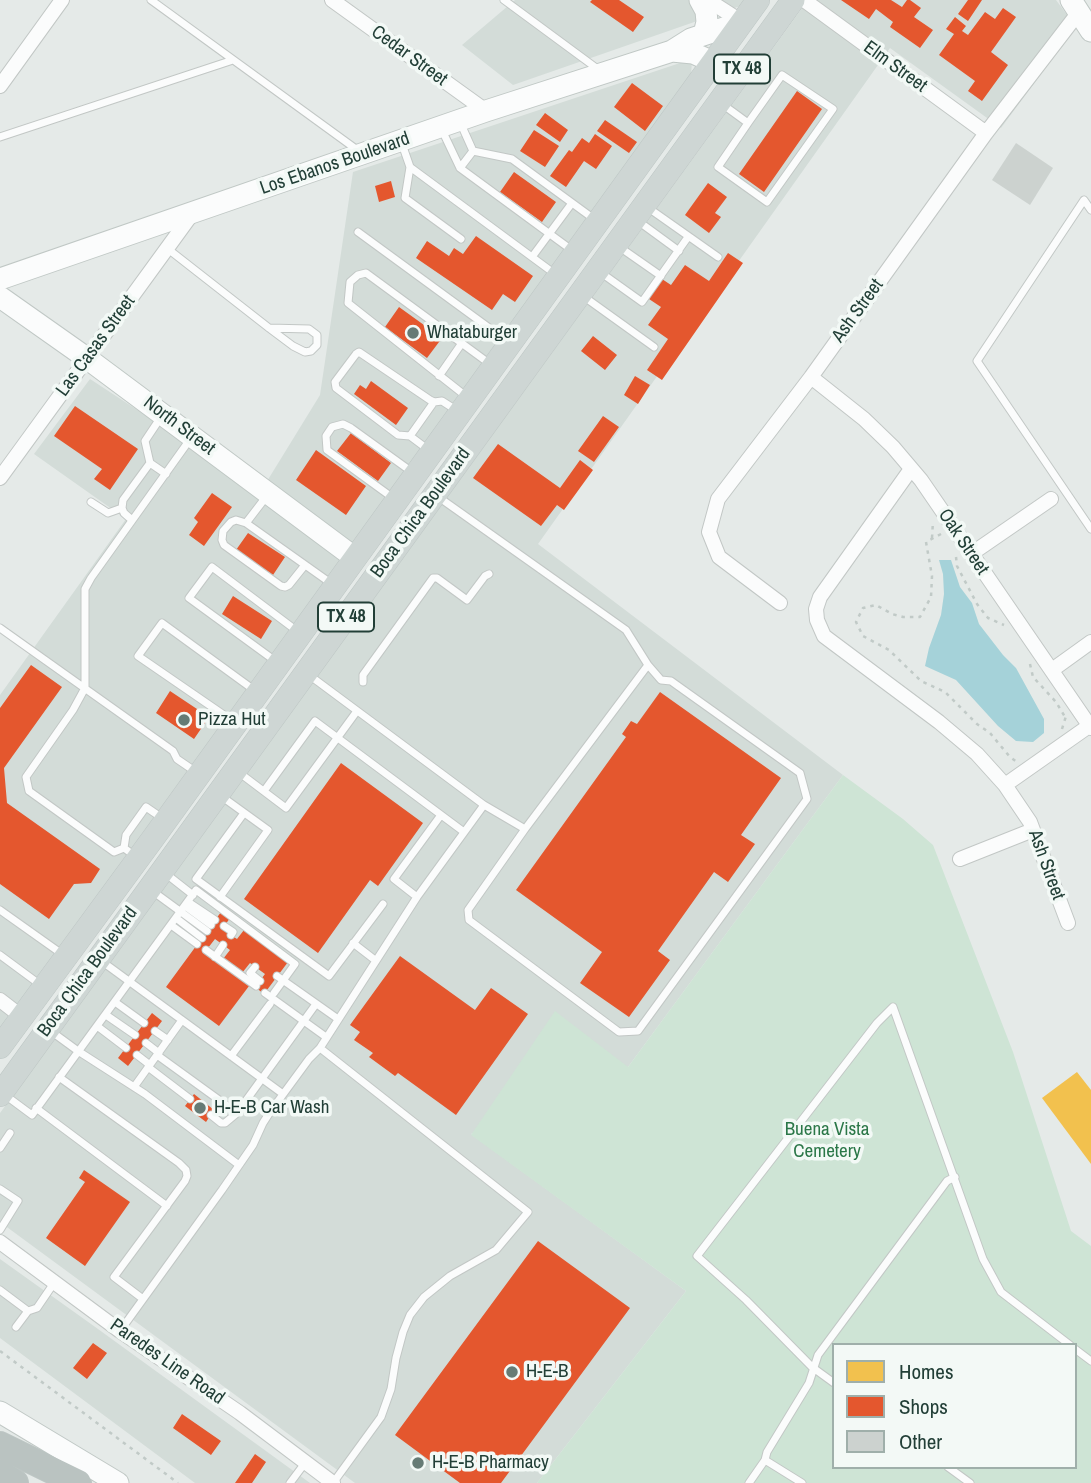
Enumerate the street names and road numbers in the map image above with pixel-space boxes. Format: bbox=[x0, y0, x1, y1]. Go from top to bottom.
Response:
street label: Cedar Street bbox=[367, 21, 451, 91]
street label: Elm Street bbox=[859, 36, 931, 98]
road number: TX 48 bbox=[714, 55, 770, 84]
street label: Los Ebanos Boulevard bbox=[257, 128, 413, 200]
street label: Ash Street bbox=[827, 275, 889, 347]
street label: Las Casas Street bbox=[52, 291, 140, 401]
street label: North Street bbox=[139, 392, 219, 460]
street label: Boca Chica Boulevard bbox=[366, 444, 476, 582]
street label: Oak Street bbox=[933, 505, 993, 579]
road number: TX 48 bbox=[318, 602, 374, 632]
street label: Ash Street bbox=[1023, 827, 1069, 903]
street label: Boca Chica Boulevard bbox=[33, 903, 143, 1041]
street label: Paredes Line Road bbox=[105, 1314, 229, 1410]

